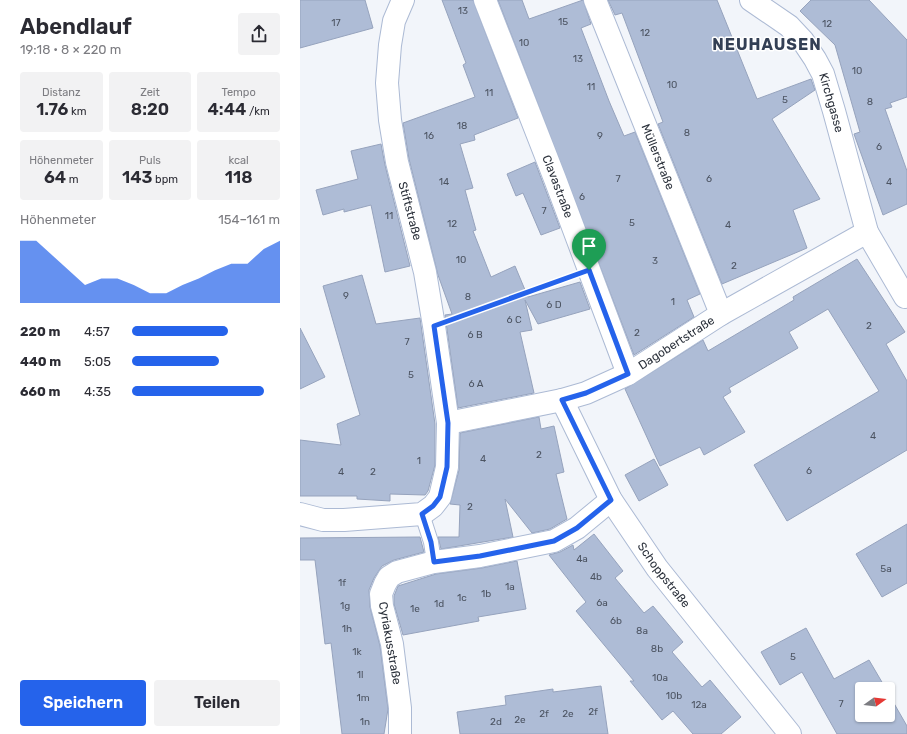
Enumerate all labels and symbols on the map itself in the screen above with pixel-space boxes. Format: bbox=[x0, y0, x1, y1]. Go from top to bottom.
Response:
house number: 13 bbox=[458, 5, 468, 17]
house number: 15 bbox=[558, 16, 568, 28]
house number: 17 bbox=[331, 17, 341, 29]
house number: 12 bbox=[822, 18, 832, 30]
house number: 12 bbox=[640, 27, 650, 39]
district label: NEUHAUSEN bbox=[712, 35, 822, 54]
house number: 10 bbox=[519, 37, 529, 49]
house number: 13 bbox=[573, 53, 583, 65]
house number: 10 bbox=[852, 65, 862, 77]
street label: Kirchgasse bbox=[816, 71, 847, 134]
house number: 10 bbox=[667, 79, 677, 91]
house number: 11 bbox=[587, 81, 595, 93]
house number: 11 bbox=[485, 87, 493, 99]
house number: 5 bbox=[782, 94, 788, 106]
house number: 8 bbox=[867, 96, 873, 108]
house number: 18 bbox=[457, 120, 467, 132]
street label: Müllerstraße bbox=[638, 122, 678, 192]
house number: 8 bbox=[684, 127, 690, 139]
house number: 16 bbox=[424, 130, 434, 142]
house number: 9 bbox=[597, 130, 603, 142]
house number: 6 bbox=[876, 141, 882, 153]
street label: Clavastraße bbox=[539, 153, 576, 220]
house number: 7 bbox=[615, 173, 621, 185]
house number: 6 bbox=[706, 173, 712, 185]
house number: 14 bbox=[439, 176, 449, 188]
house number: 4 bbox=[886, 176, 892, 188]
street label: Stiftstraße bbox=[395, 180, 425, 242]
house number: 6 bbox=[579, 191, 585, 203]
house number: 7 bbox=[541, 205, 547, 217]
house number: 11 bbox=[385, 210, 393, 222]
house number: 5 bbox=[629, 217, 635, 229]
house number: 12 bbox=[447, 218, 457, 230]
house number: 4 bbox=[725, 219, 731, 231]
pin bbox=[572, 229, 606, 270]
house number: 10 bbox=[456, 254, 466, 266]
house number: 3 bbox=[652, 255, 658, 267]
house number: 2 bbox=[731, 260, 737, 272]
house number: 9 bbox=[343, 290, 349, 302]
house number: 8 bbox=[465, 291, 471, 303]
house number: 1 bbox=[671, 296, 675, 308]
house number: 6 D bbox=[546, 299, 562, 311]
street label: Dagobertstraße bbox=[636, 313, 717, 372]
house number: 6 C bbox=[506, 314, 522, 326]
house number: 2 bbox=[866, 320, 872, 332]
house number: 2 bbox=[634, 327, 640, 339]
house number: 6 B bbox=[467, 329, 483, 341]
house number: 7 bbox=[404, 336, 410, 348]
house number: 5 bbox=[408, 369, 414, 381]
house number: 6 A bbox=[469, 378, 484, 390]
house number: 4 bbox=[870, 430, 876, 442]
house number: 2 bbox=[536, 449, 542, 461]
house number: 4 bbox=[480, 453, 486, 465]
house number: 1 bbox=[417, 455, 421, 467]
house number: 6 bbox=[806, 465, 812, 477]
house number: 4 bbox=[338, 466, 344, 478]
house number: 2 bbox=[370, 466, 376, 478]
house number: 2 bbox=[467, 501, 473, 513]
street label: Schoppstraße bbox=[635, 540, 693, 611]
house number: 4a bbox=[576, 553, 588, 565]
house number: 5a bbox=[880, 563, 892, 575]
house number: 4b bbox=[590, 571, 602, 583]
house number: 1f bbox=[338, 577, 346, 589]
house number: 1a bbox=[505, 581, 515, 593]
house number: 1b bbox=[481, 588, 491, 600]
house number: 1c bbox=[457, 592, 467, 604]
house number: 6a bbox=[596, 597, 608, 609]
house number: 1d bbox=[434, 598, 444, 610]
house number: 1g bbox=[340, 600, 350, 612]
street label: Cyriakusstraße bbox=[376, 600, 404, 686]
house number: 1e bbox=[410, 603, 420, 615]
house number: 6b bbox=[610, 615, 622, 627]
house number: 1h bbox=[342, 623, 352, 635]
house number: 8a bbox=[636, 625, 648, 637]
house number: 8b bbox=[651, 643, 663, 655]
house number: 1k bbox=[352, 646, 363, 658]
house number: 5 bbox=[790, 651, 796, 663]
house number: 1l bbox=[357, 669, 363, 681]
house number: 10a bbox=[652, 672, 668, 684]
north arrow bbox=[855, 682, 895, 722]
house number: 10b bbox=[666, 690, 682, 702]
house number: 1m bbox=[356, 692, 370, 704]
house number: 7 bbox=[838, 698, 844, 710]
house number: 12a bbox=[691, 699, 707, 711]
house number: 2f bbox=[588, 706, 598, 718]
house number: 2f bbox=[539, 708, 549, 720]
house number: 2e bbox=[562, 708, 574, 720]
house number: 2e bbox=[514, 714, 526, 726]
house number: 1n bbox=[360, 716, 370, 728]
house number: 2d bbox=[490, 716, 502, 728]

